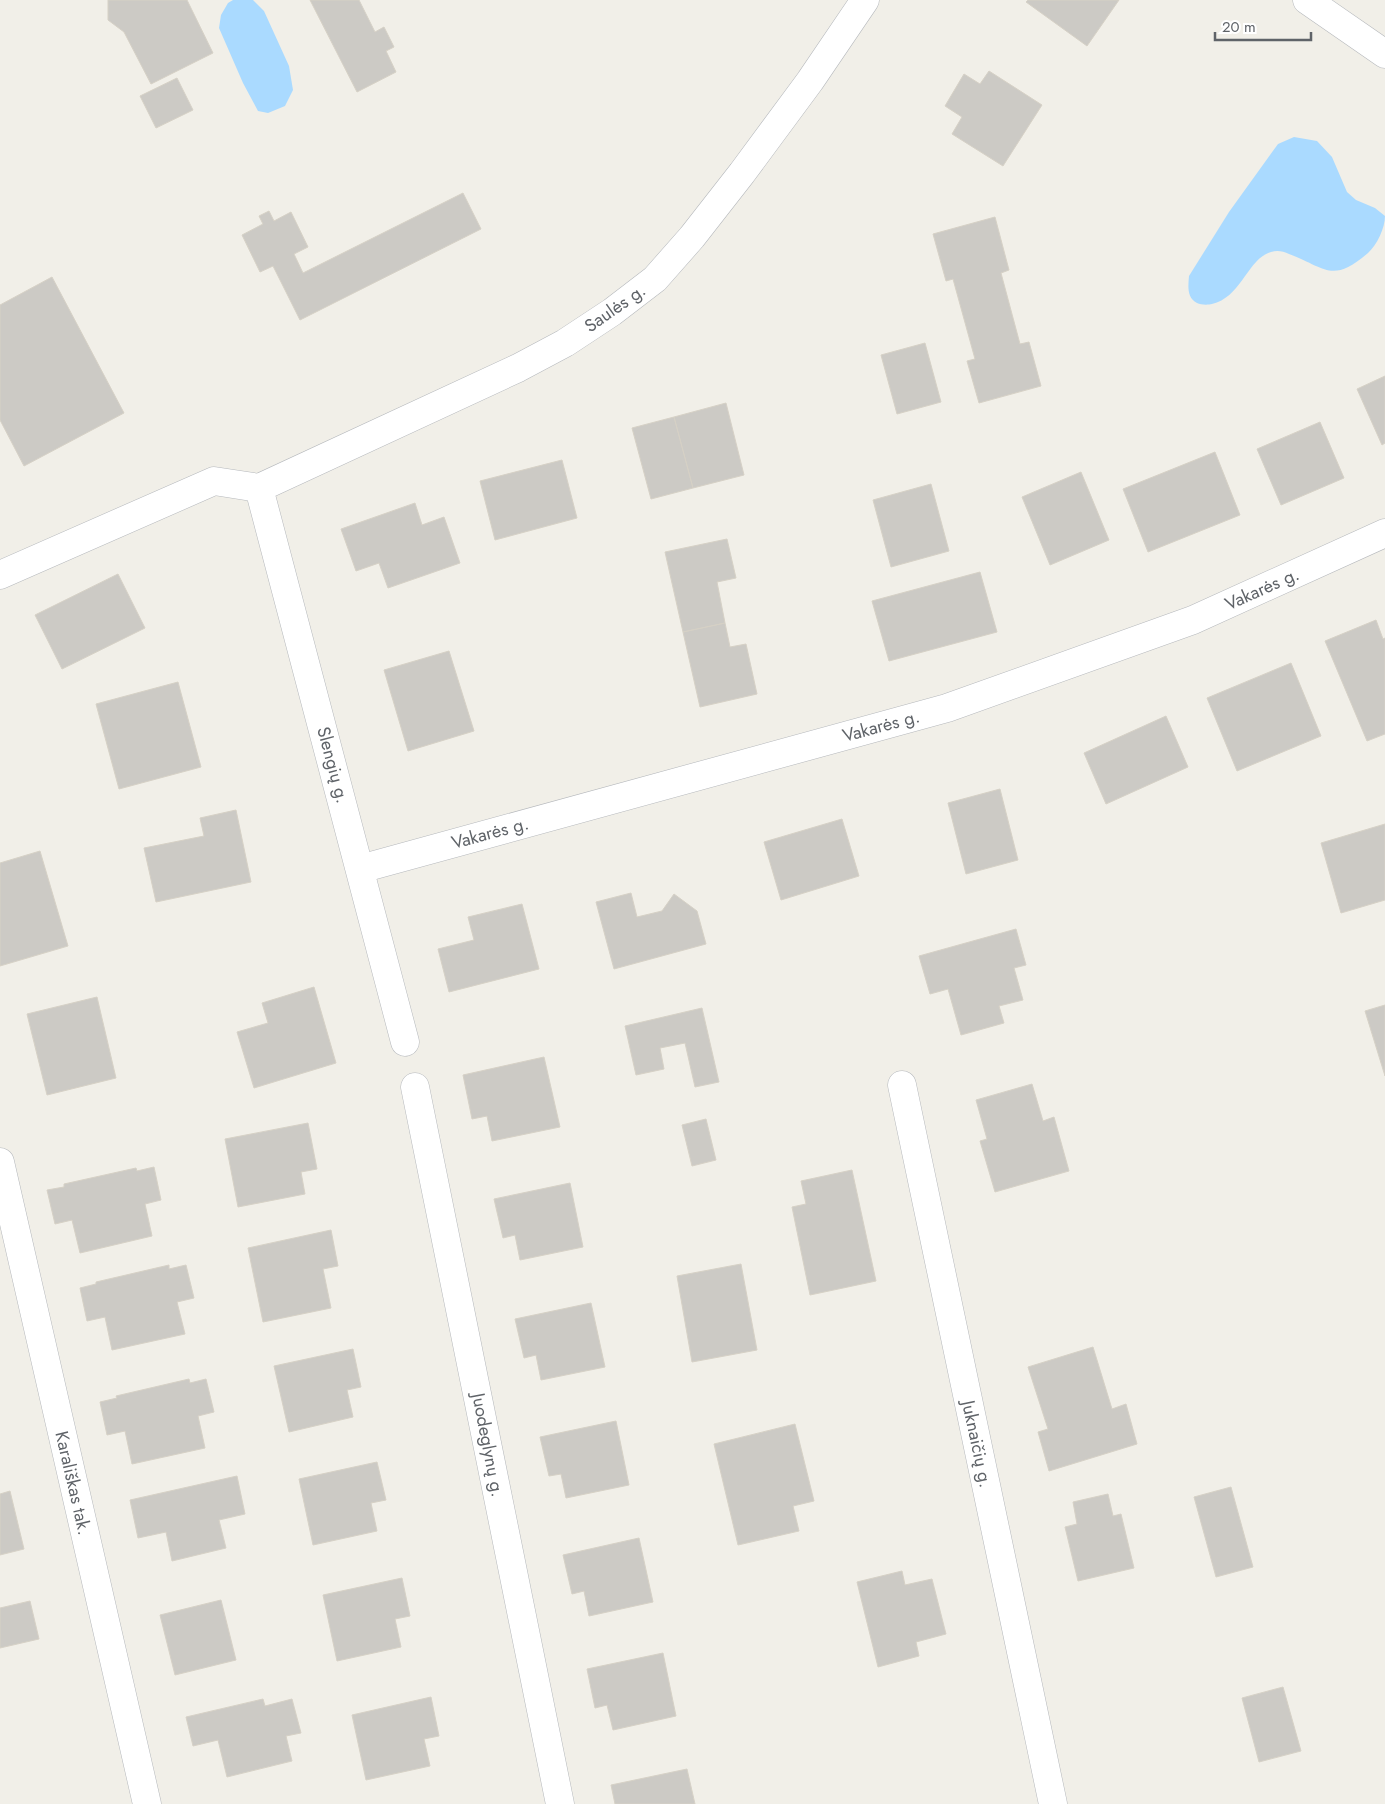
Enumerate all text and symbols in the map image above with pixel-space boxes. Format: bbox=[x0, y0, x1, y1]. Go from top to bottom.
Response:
scale bar bbox=[1215, 10, 1311, 42]
text: 20 m bbox=[1222, 16, 1256, 38]
street label: Saulės g. bbox=[579, 277, 651, 339]
street label: Vakarės g. bbox=[1221, 561, 1303, 617]
street label: Vakarės g. bbox=[840, 703, 922, 749]
street label: Slengių g. bbox=[310, 724, 356, 806]
street label: Vakarės g. bbox=[449, 810, 531, 856]
street label: Juodeglynų g. bbox=[465, 1389, 511, 1499]
street label: Juknaičių g. bbox=[955, 1396, 999, 1490]
street label: Karališkas tak. bbox=[48, 1429, 98, 1537]

